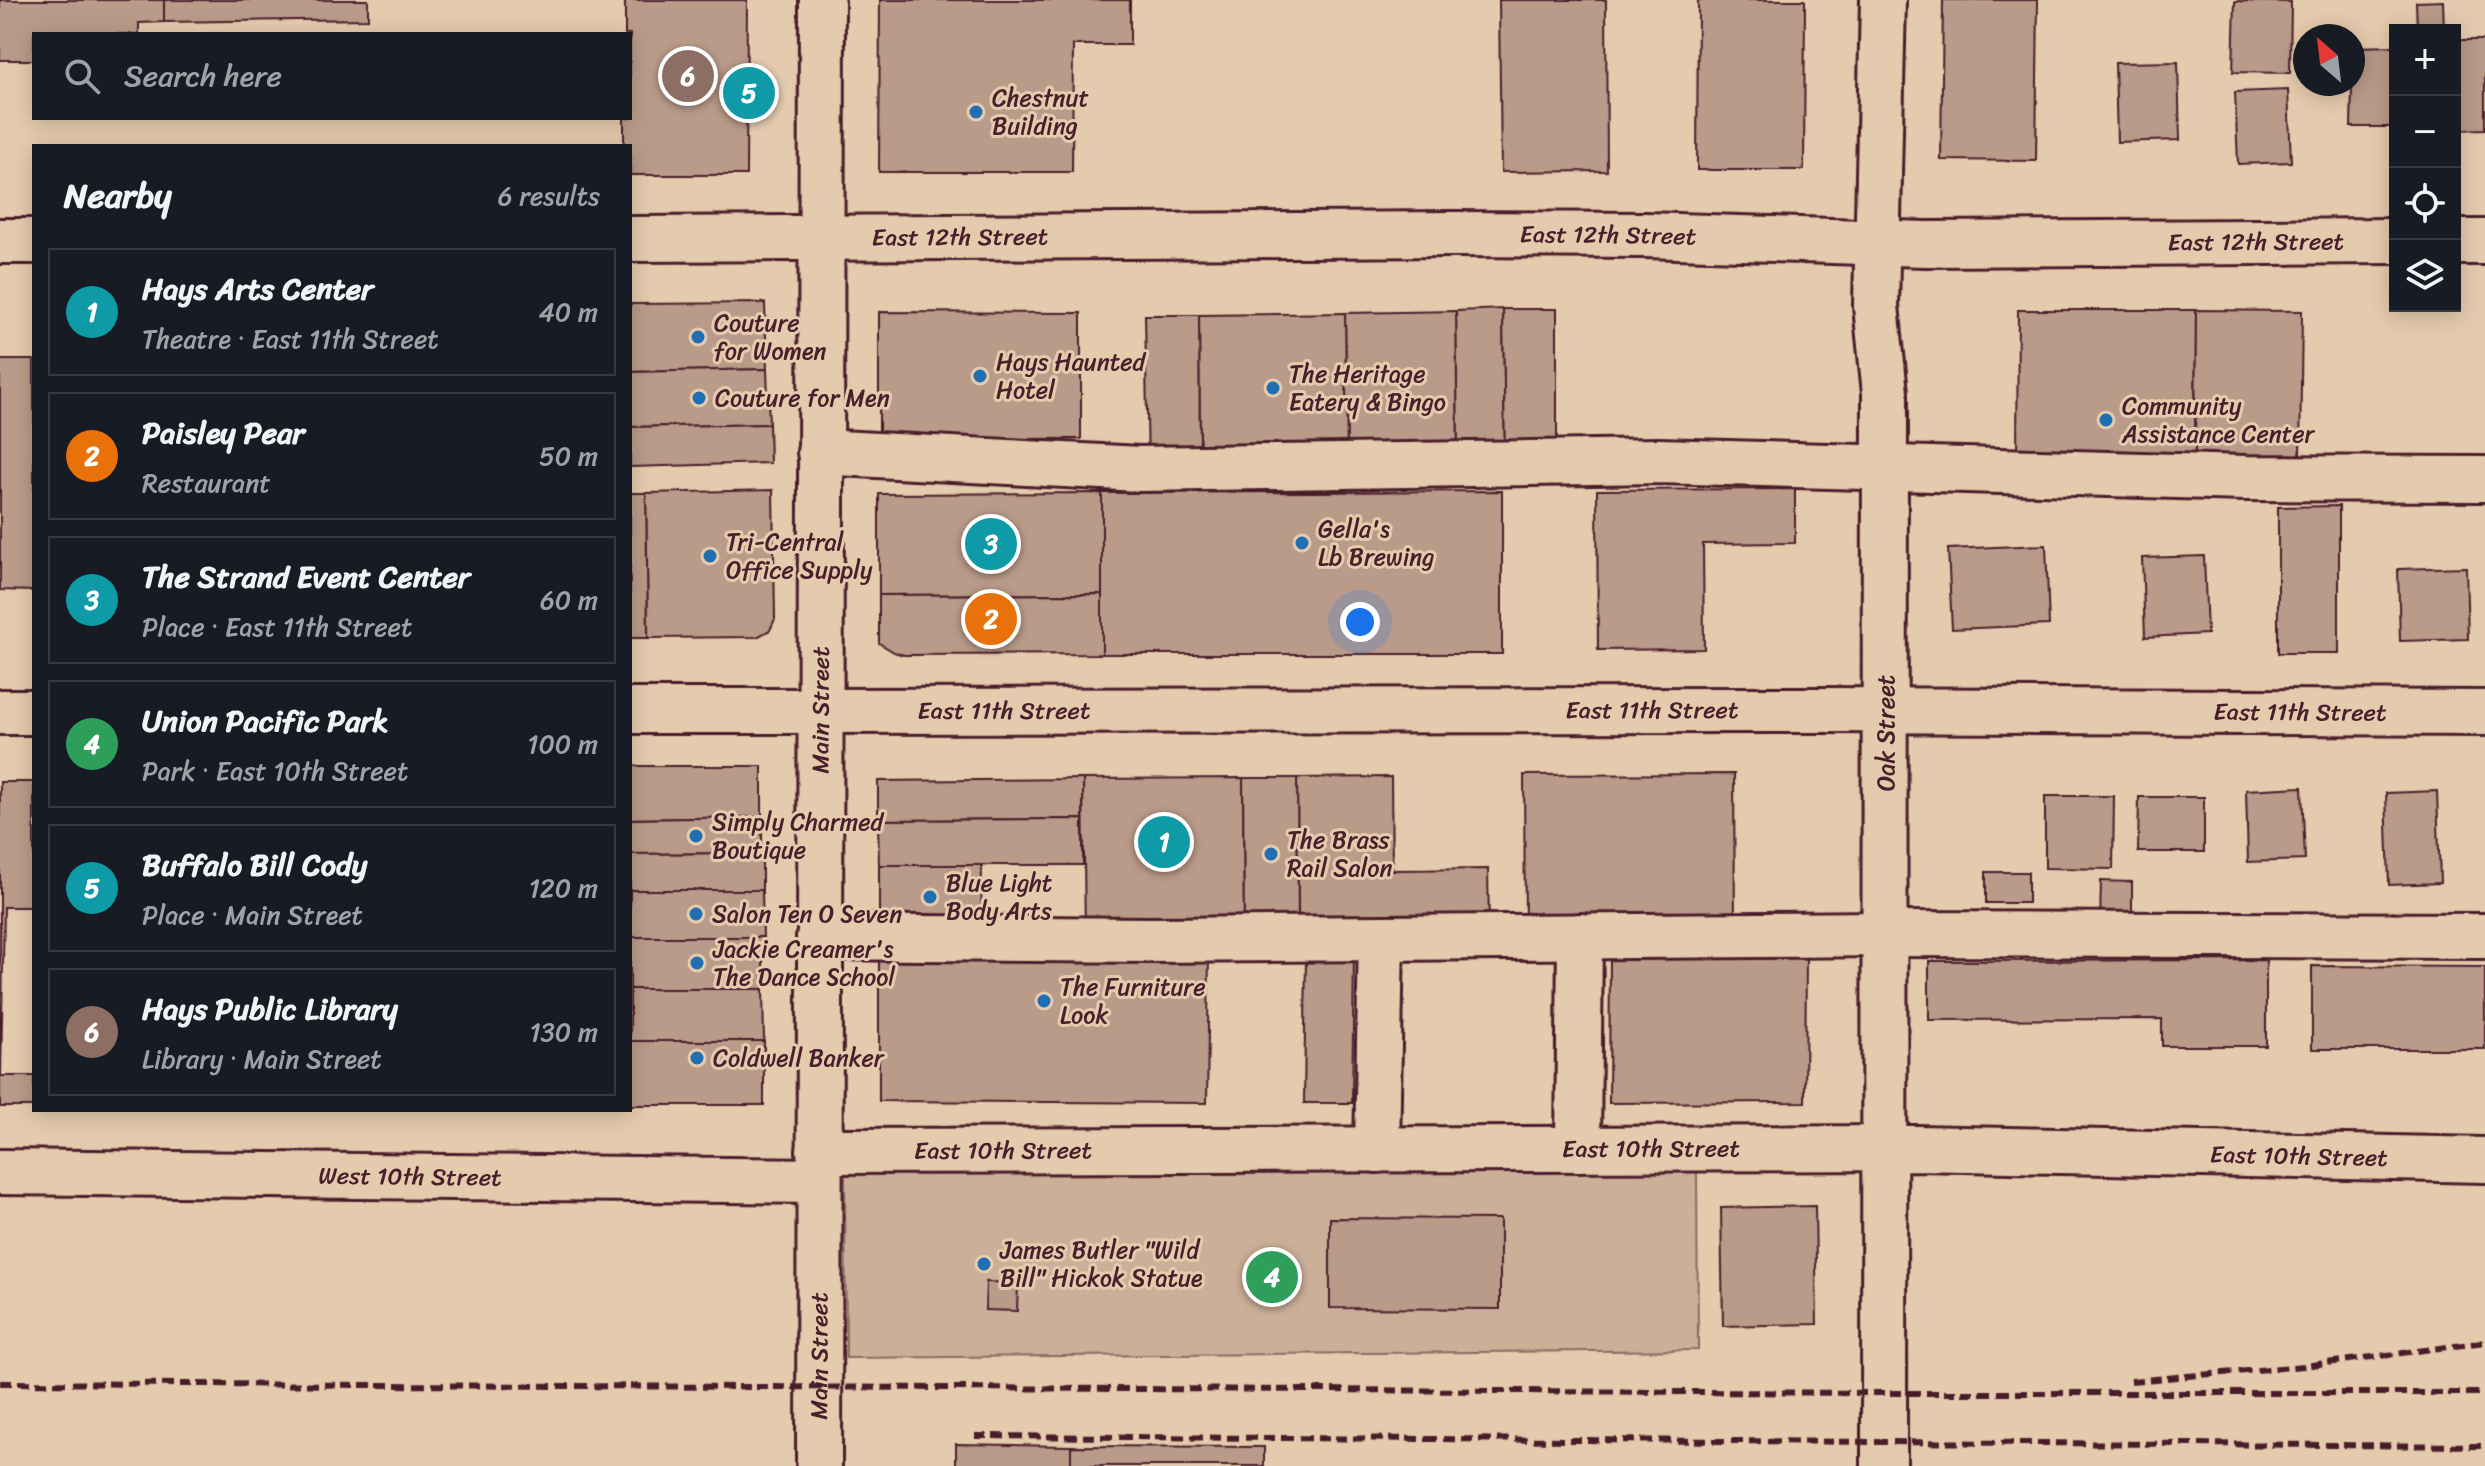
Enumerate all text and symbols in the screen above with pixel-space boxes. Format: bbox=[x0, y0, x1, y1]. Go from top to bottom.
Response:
north arrow bbox=[2293, 24, 2365, 96]
map controls bbox=[2389, 24, 2461, 312]
button: + bbox=[2389, 24, 2461, 96]
search box bbox=[32, 32, 632, 120]
pin: 6 bbox=[662, 46, 714, 106]
text: Search here bbox=[124, 49, 282, 103]
icon: search bbox=[60, 54, 104, 98]
pin: 5 bbox=[723, 63, 775, 123]
place label: Chestnut Building bbox=[992, 77, 1089, 147]
button: − bbox=[2389, 96, 2461, 168]
marker: Chestnut Building bbox=[967, 103, 985, 121]
text: Nearby bbox=[64, 166, 172, 226]
button: locate bbox=[2389, 168, 2461, 240]
text: 6 results bbox=[498, 173, 600, 219]
street label: East 12th Street bbox=[1520, 213, 1697, 258]
street label: East 12th Street bbox=[872, 215, 1048, 259]
street label: East 12th Street bbox=[2167, 220, 2344, 263]
button: layers bbox=[2389, 240, 2461, 312]
text: Hays Arts Center bbox=[142, 262, 373, 316]
text: 1 bbox=[86, 289, 98, 335]
text: 40 m bbox=[539, 289, 598, 335]
place label: Couture for Women bbox=[714, 302, 827, 372]
text: Theatre · East 11th Street bbox=[142, 316, 439, 362]
marker: Couture for Women bbox=[689, 328, 707, 346]
place label: Hays Haunted Hotel bbox=[996, 341, 1147, 411]
place label: The Heritage Eatery & Bingo bbox=[1289, 353, 1446, 423]
marker: Hays Haunted Hotel bbox=[971, 367, 989, 385]
place label: Couture for Men bbox=[715, 377, 890, 419]
marker: The Heritage Eatery & Bingo bbox=[1264, 379, 1282, 397]
place label: Community Assistance Center bbox=[2121, 385, 2316, 455]
marker: Couture for Men bbox=[690, 389, 708, 407]
text: Paisley Pear bbox=[142, 406, 305, 460]
marker: Community Assistance Center bbox=[2097, 411, 2115, 429]
text: 2 bbox=[84, 433, 100, 479]
text: 50 m bbox=[539, 433, 598, 479]
text: Restaurant bbox=[142, 460, 271, 506]
place label: Gella's Lb Brewing bbox=[1318, 508, 1434, 578]
pin: 3 bbox=[965, 514, 1017, 574]
place label: Tri-Central Office Supply bbox=[726, 521, 873, 591]
marker: Gella's Lb Brewing bbox=[1293, 534, 1311, 552]
marker: Tri-Central Office Supply bbox=[701, 547, 719, 565]
text: The Strand Event Center bbox=[142, 550, 470, 604]
text: 3 bbox=[85, 577, 99, 623]
text: 60 m bbox=[540, 577, 598, 623]
pin: 2 bbox=[965, 589, 1017, 649]
your location bbox=[1340, 602, 1380, 642]
text: Place · East 11th Street bbox=[142, 604, 412, 650]
street label: Main Street bbox=[799, 646, 842, 774]
street label: Oak Street bbox=[1865, 675, 1907, 791]
street label: East 11th Street bbox=[1566, 689, 1738, 731]
street label: East 11th Street bbox=[918, 690, 1090, 732]
street label: East 11th Street bbox=[2213, 691, 2387, 734]
text: Union Pacific Park bbox=[142, 694, 389, 748]
text: 4 bbox=[84, 721, 100, 767]
text: 100 m bbox=[527, 721, 598, 767]
text: Park · East 10th Street bbox=[142, 748, 408, 794]
place label: Simply Charmed Boutique bbox=[712, 801, 885, 871]
pin: 1 bbox=[1138, 812, 1190, 872]
place label: The Brass Rail Salon bbox=[1287, 819, 1393, 889]
marker: Simply Charmed Boutique bbox=[687, 827, 705, 845]
text: Buffalo Bill Cody bbox=[142, 838, 367, 892]
marker: The Brass Rail Salon bbox=[1262, 845, 1280, 863]
place label: Blue Light Body Arts bbox=[946, 862, 1052, 932]
text: 5 bbox=[84, 865, 100, 911]
text: 120 m bbox=[529, 865, 598, 911]
marker: Blue Light Body Arts bbox=[921, 888, 939, 906]
text: Place · Main Street bbox=[142, 892, 363, 938]
place label: Salon Ten O Seven bbox=[712, 893, 902, 935]
marker: Salon Ten O Seven bbox=[687, 905, 705, 923]
place label: Jackie Creamer's The Dance School bbox=[712, 928, 896, 998]
marker: Jackie Creamer's The Dance School bbox=[688, 954, 706, 972]
place label: The Furniture Look bbox=[1060, 966, 1205, 1036]
text: Hays Public Library bbox=[142, 982, 398, 1036]
marker: The Furniture Look bbox=[1035, 992, 1053, 1010]
text: 6 bbox=[85, 1009, 99, 1055]
text: 130 m bbox=[529, 1009, 598, 1055]
text: Library · Main Street bbox=[142, 1036, 382, 1082]
place label: Coldwell Banker bbox=[713, 1037, 886, 1079]
marker: Coldwell Banker bbox=[688, 1049, 706, 1067]
street label: East 10th Street bbox=[1562, 1127, 1740, 1170]
street label: East 10th Street bbox=[914, 1129, 1092, 1172]
street label: East 10th Street bbox=[2210, 1133, 2388, 1179]
street label: West 10th Street bbox=[318, 1154, 502, 1199]
place label: James Butler "Wild Bill" Hickok Statue bbox=[999, 1229, 1203, 1299]
pin: 4 bbox=[1246, 1247, 1298, 1307]
marker: James Butler "Wild Bill" Hickok Statue bbox=[975, 1255, 993, 1273]
street label: Main Street bbox=[798, 1292, 840, 1420]

